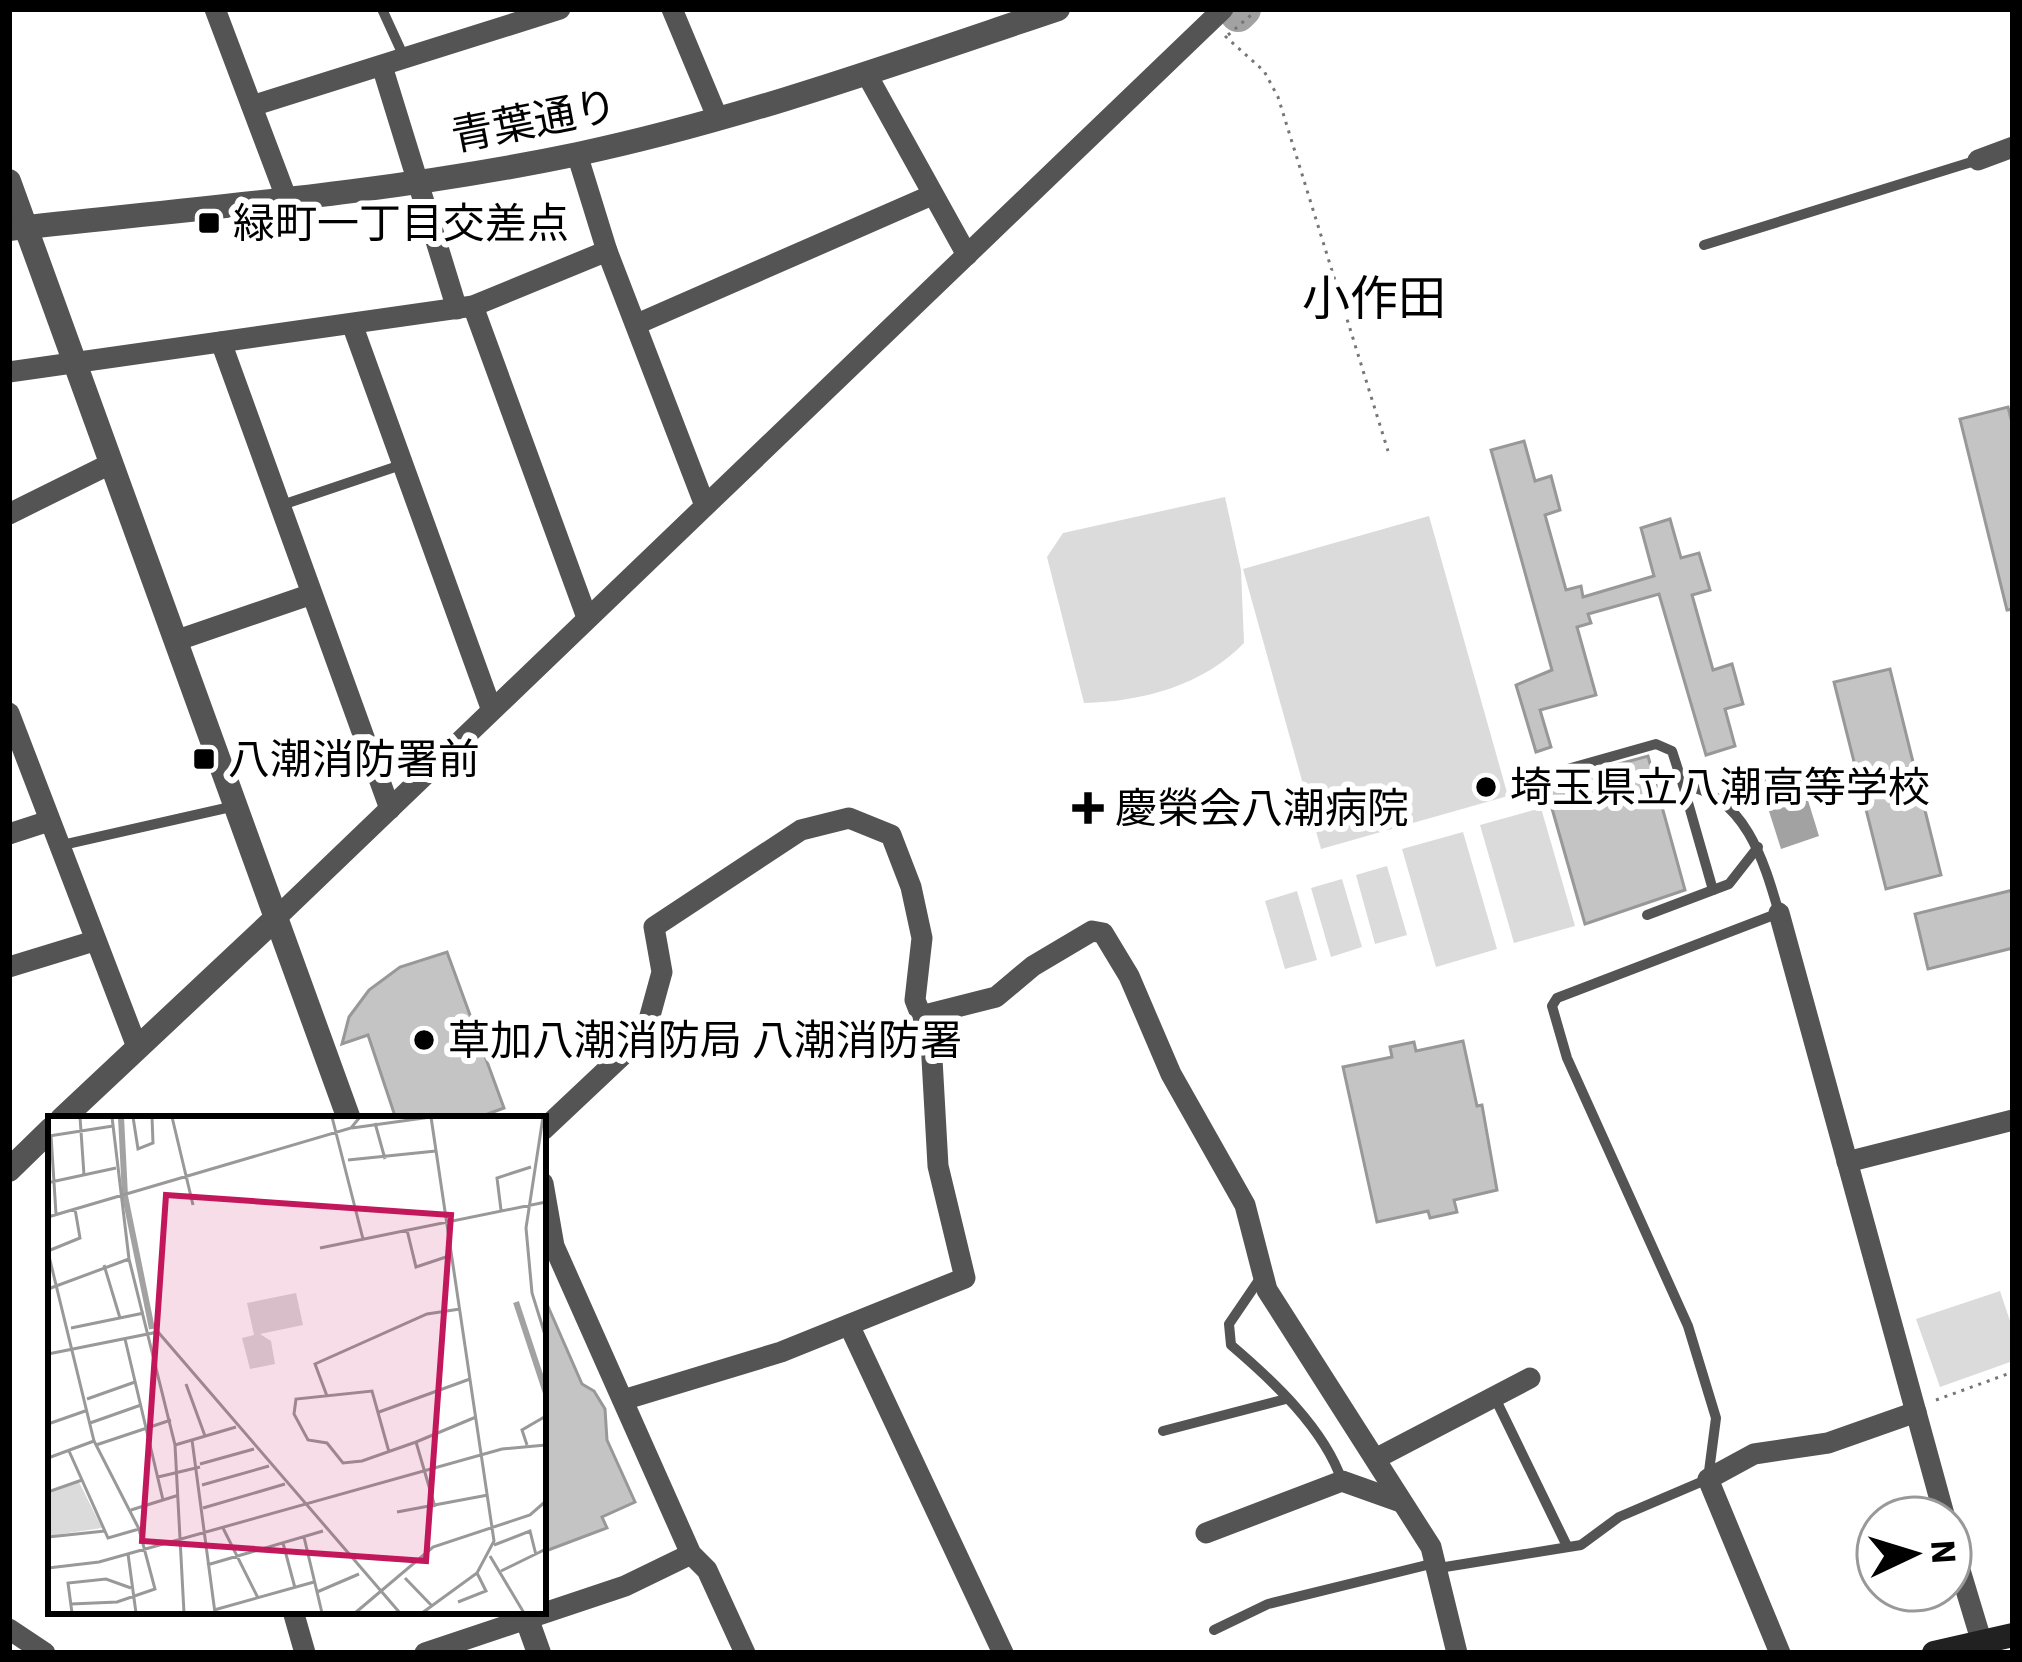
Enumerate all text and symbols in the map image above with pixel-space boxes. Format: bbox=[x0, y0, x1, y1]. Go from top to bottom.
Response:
street label: 青葉通り bbox=[446, 76, 622, 163]
place label: 緑町一丁目交差点 bbox=[233, 195, 569, 250]
marker: 緑町一丁目交差点 bbox=[196, 210, 222, 236]
district label: 小作田 bbox=[1302, 266, 1446, 328]
place label: 八潮消防署前 bbox=[228, 731, 480, 786]
marker: 八潮消防署前 bbox=[191, 746, 217, 772]
place label: 埼玉県立八潮高等学校 bbox=[1510, 759, 1930, 814]
marker: 埼玉県立八潮高等学校 bbox=[1473, 774, 1499, 800]
place label: 慶榮会八潮病院 bbox=[1115, 780, 1409, 835]
marker: 慶榮会八潮病院 bbox=[1072, 792, 1104, 824]
place label: 草加八潮消防局 八潮消防署 bbox=[448, 1012, 962, 1067]
marker: 草加八潮消防局 八潮消防署 bbox=[411, 1027, 437, 1053]
inset map bbox=[48, 1116, 546, 1614]
north arrow bbox=[1854, 1494, 1974, 1614]
text: N bbox=[1922, 1538, 1967, 1565]

